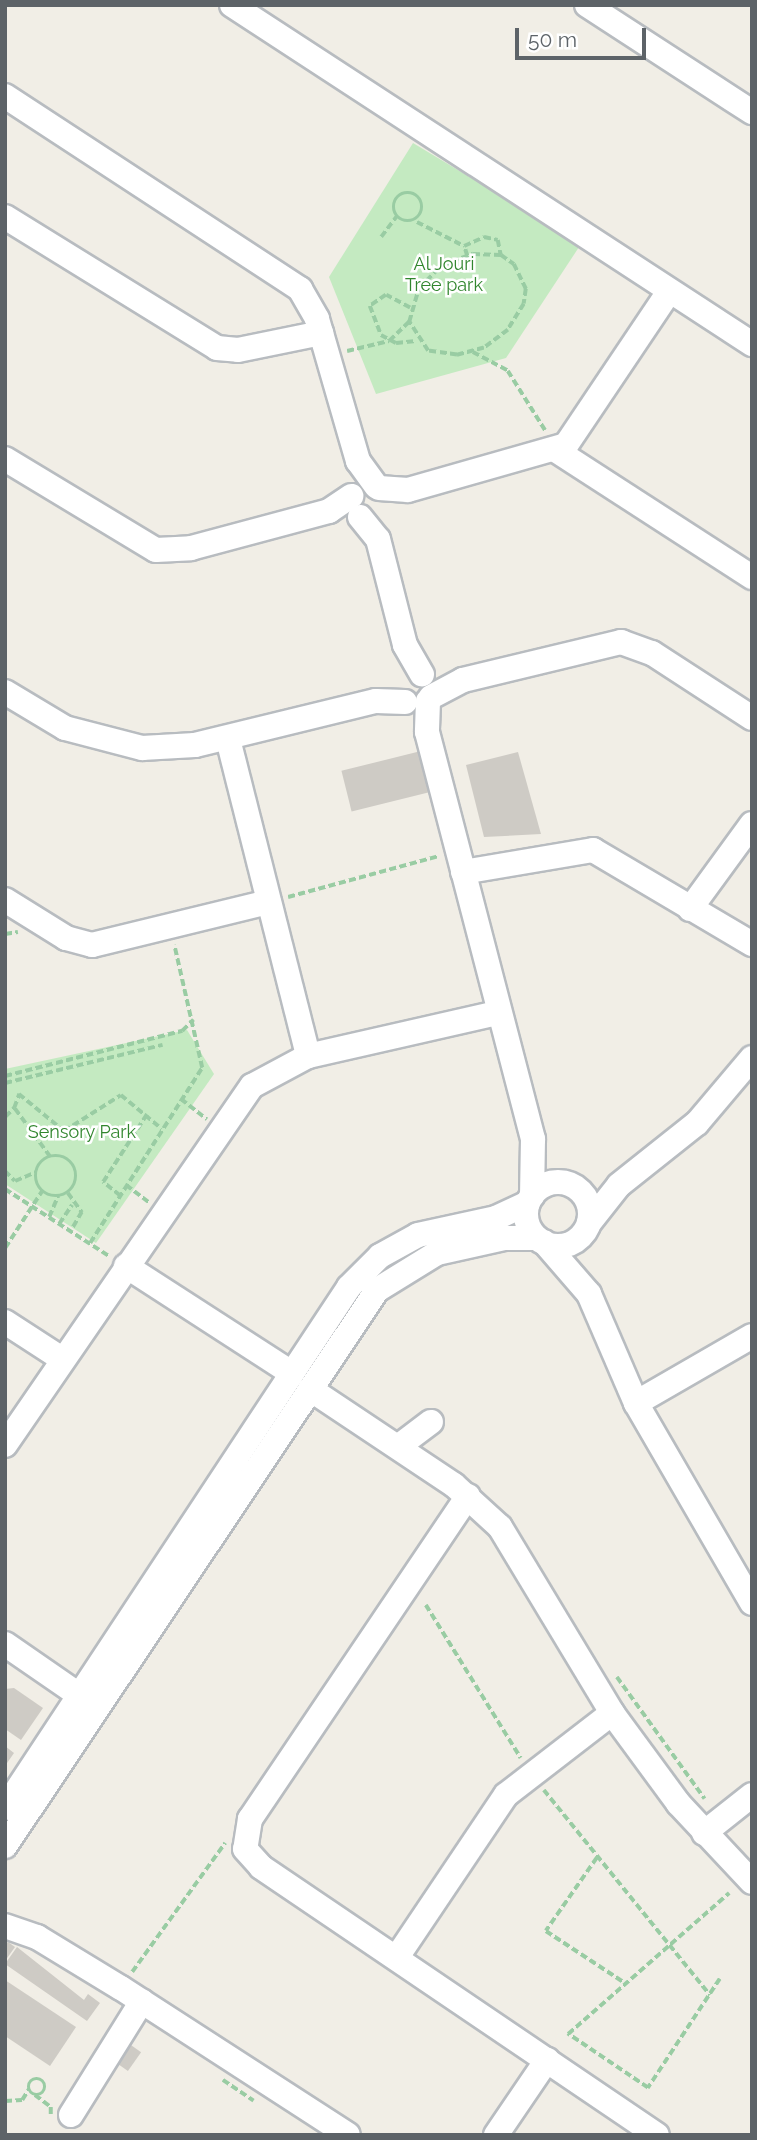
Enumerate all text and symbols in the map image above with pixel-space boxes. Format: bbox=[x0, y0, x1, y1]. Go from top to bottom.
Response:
scale bar bbox=[519, 14, 650, 58]
text: 50 m bbox=[528, 27, 577, 52]
park label: Al Jouri Tree park bbox=[405, 254, 483, 296]
park label: Sensory Park bbox=[28, 1121, 136, 1143]

